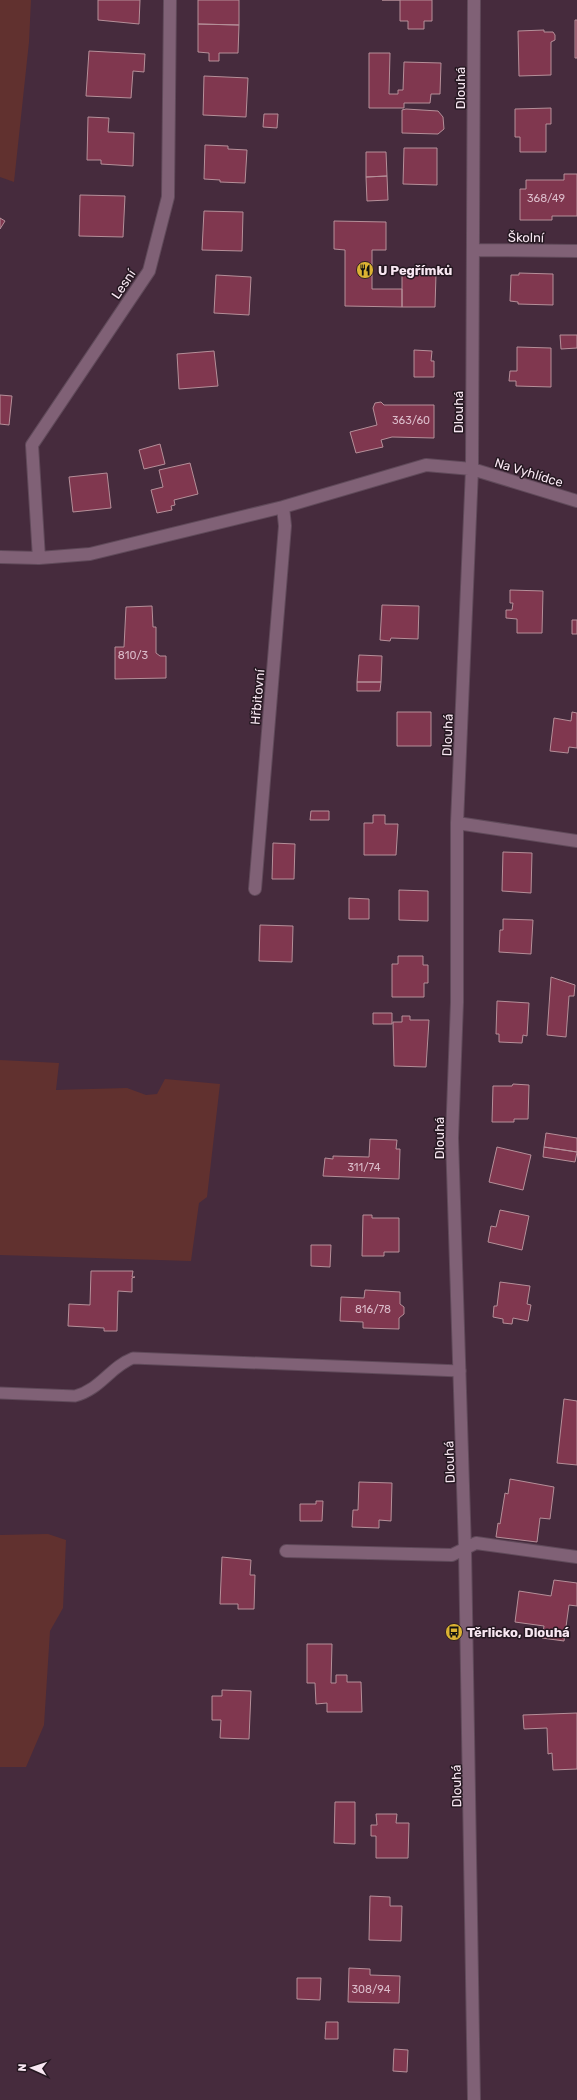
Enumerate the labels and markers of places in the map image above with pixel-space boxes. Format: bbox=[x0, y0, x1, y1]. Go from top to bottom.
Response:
restaurant icon: U Pegřímků bbox=[355, 260, 375, 280]
place label: U Pegřímků bbox=[378, 263, 452, 278]
bus stop icon: Těrlicko, Dlouhá bbox=[444, 1622, 464, 1642]
place label: Těrlicko, Dlouhá bbox=[467, 1625, 570, 1640]

